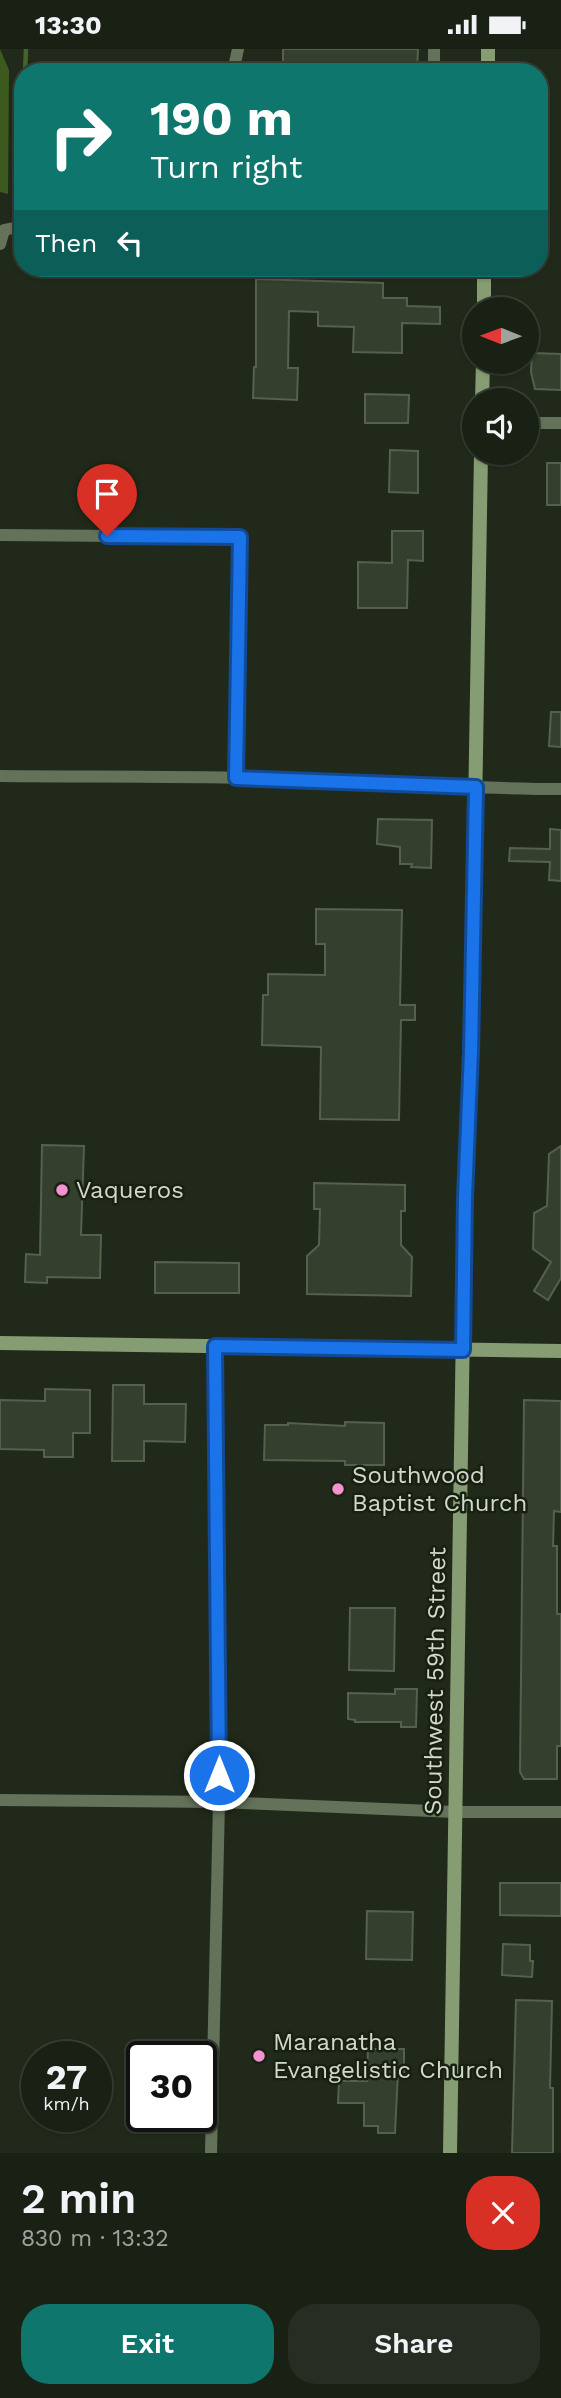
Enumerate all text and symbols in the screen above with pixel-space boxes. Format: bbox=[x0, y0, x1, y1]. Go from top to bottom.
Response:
text: 13:30 bbox=[35, 10, 102, 40]
text: 190 m bbox=[150, 89, 293, 147]
icon: right bbox=[35, 91, 126, 182]
text: Turn right bbox=[150, 148, 302, 186]
icon: left bbox=[111, 224, 149, 262]
text: Then bbox=[35, 228, 97, 258]
north arrow bbox=[462, 297, 539, 375]
map controls bbox=[462, 297, 539, 465]
button: sound bbox=[462, 388, 539, 465]
pin bbox=[77, 464, 137, 536]
icon: arrive bbox=[88, 475, 126, 513]
place label: Vaqueros bbox=[76, 1176, 184, 1204]
marker: Vaqueros bbox=[54, 1182, 70, 1198]
place label: Southwood Baptist Church bbox=[352, 1461, 527, 1517]
marker: Southwood Baptist Church bbox=[330, 1481, 346, 1497]
street label: Southwest 59th Street bbox=[419, 1547, 451, 1815]
position arrow bbox=[182, 1738, 256, 1812]
place label: Maranatha Evangelistic Church bbox=[273, 2028, 503, 2084]
speed limit sign: 30 bbox=[126, 2041, 217, 2132]
marker: Maranatha Evangelistic Church bbox=[251, 2048, 267, 2064]
text: 27 bbox=[46, 2056, 87, 2098]
text: km/h bbox=[43, 2093, 90, 2114]
text: 2 min bbox=[21, 2174, 136, 2223]
button: close bbox=[466, 2176, 540, 2250]
text: 830 m · 13:32 bbox=[21, 2225, 169, 2252]
button: Exit bbox=[21, 2304, 274, 2384]
button: Share bbox=[288, 2304, 540, 2384]

